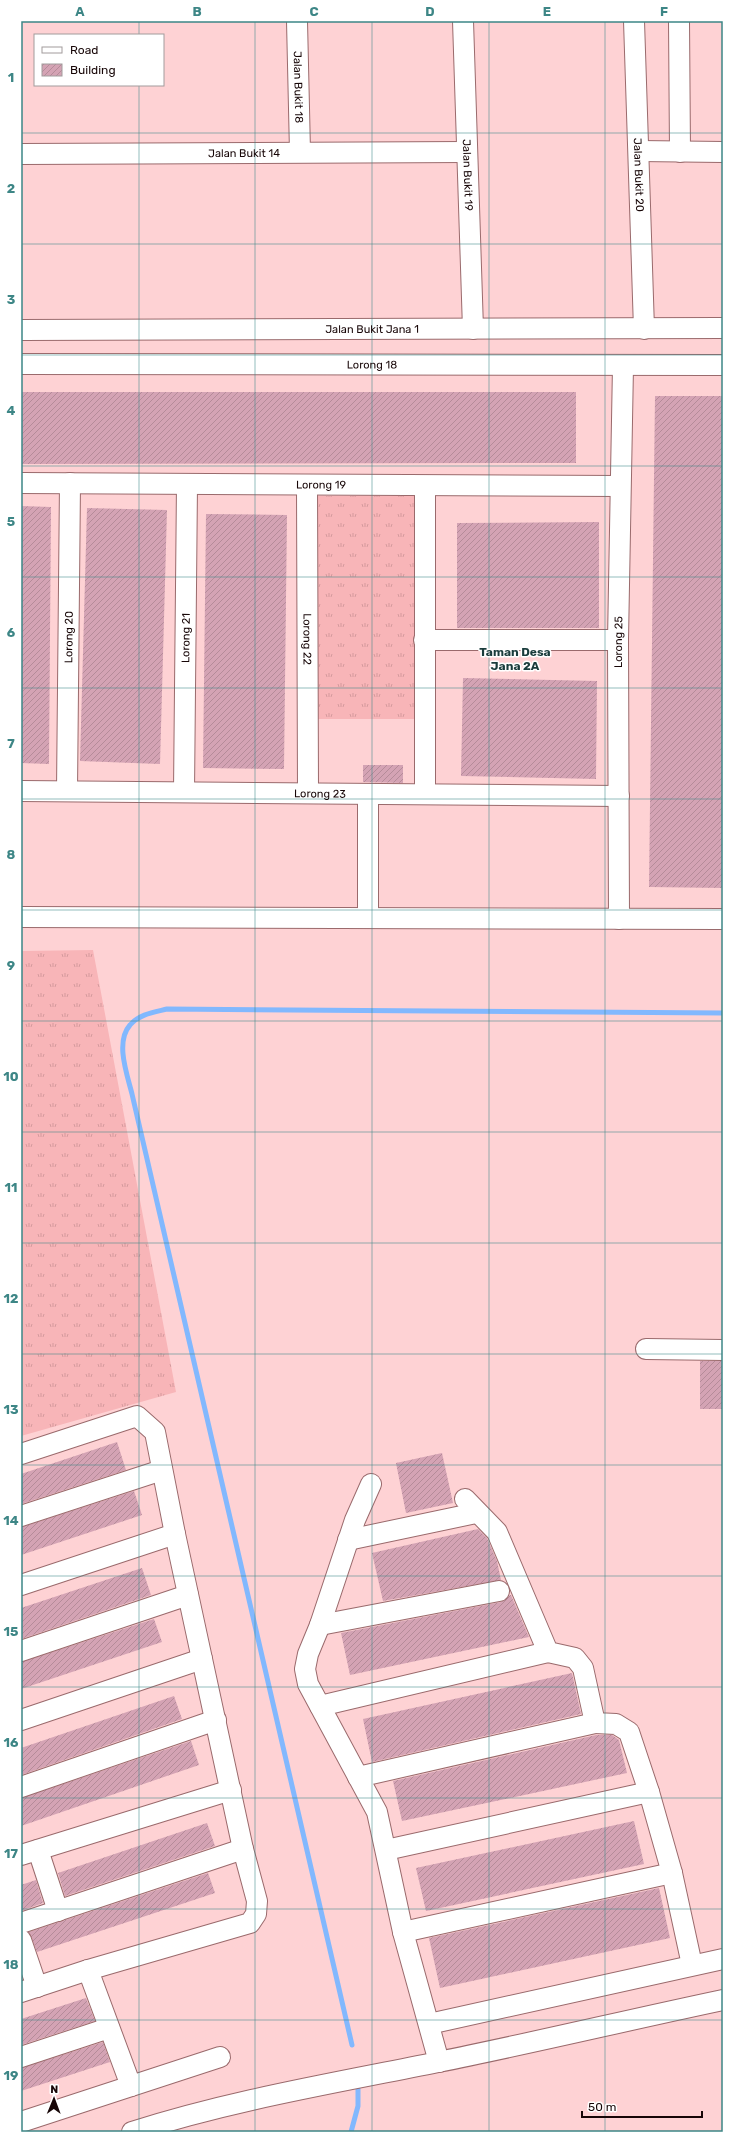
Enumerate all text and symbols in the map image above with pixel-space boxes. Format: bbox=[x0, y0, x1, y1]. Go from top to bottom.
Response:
text: A bbox=[75, 4, 85, 19]
text: B bbox=[192, 4, 202, 19]
text: C bbox=[309, 4, 319, 19]
text: D bbox=[425, 4, 435, 19]
text: E bbox=[543, 4, 551, 19]
text: F bbox=[660, 4, 668, 19]
legend bbox=[34, 34, 164, 86]
text: Road bbox=[70, 43, 98, 57]
street label: Jalan Bukit 18 bbox=[291, 51, 306, 123]
text: Building bbox=[70, 63, 116, 77]
text: 1 bbox=[8, 70, 14, 85]
street label: Jalan Bukit 20 bbox=[631, 138, 647, 212]
street label: Jalan Bukit 19 bbox=[460, 139, 476, 211]
street label: Jalan Bukit 14 bbox=[208, 146, 280, 160]
text: 2 bbox=[7, 181, 15, 196]
text: 3 bbox=[7, 292, 16, 307]
street label: Jalan Bukit Jana 1 bbox=[325, 322, 419, 336]
street label: Lorong 18 bbox=[347, 358, 397, 371]
text: 4 bbox=[7, 403, 16, 418]
street label: Lorong 19 bbox=[296, 478, 346, 491]
text: 5 bbox=[7, 514, 15, 529]
street label: Lorong 20 bbox=[62, 611, 75, 663]
street label: Lorong 21 bbox=[179, 613, 192, 663]
street label: Lorong 22 bbox=[301, 613, 314, 665]
street label: Lorong 25 bbox=[611, 616, 625, 668]
text: 6 bbox=[7, 625, 16, 640]
district label: Taman Desa Jana 2A bbox=[479, 645, 551, 673]
text: 7 bbox=[7, 736, 15, 751]
street label: Lorong 23 bbox=[294, 787, 346, 800]
text: 8 bbox=[7, 847, 16, 862]
text: 9 bbox=[7, 958, 15, 973]
text: 10 bbox=[3, 1069, 19, 1084]
text: 11 bbox=[5, 1180, 17, 1195]
text: 12 bbox=[4, 1291, 18, 1306]
text: 13 bbox=[3, 1402, 19, 1417]
text: 14 bbox=[3, 1513, 19, 1528]
text: 15 bbox=[4, 1624, 18, 1639]
text: 16 bbox=[4, 1735, 19, 1750]
text: 17 bbox=[4, 1846, 19, 1861]
text: 18 bbox=[3, 1957, 19, 1972]
text: 19 bbox=[4, 2068, 18, 2083]
north arrow bbox=[34, 2079, 74, 2119]
text: N bbox=[50, 2083, 58, 2096]
scale bar bbox=[582, 2093, 702, 2119]
text: 50 m bbox=[588, 2100, 616, 2114]

